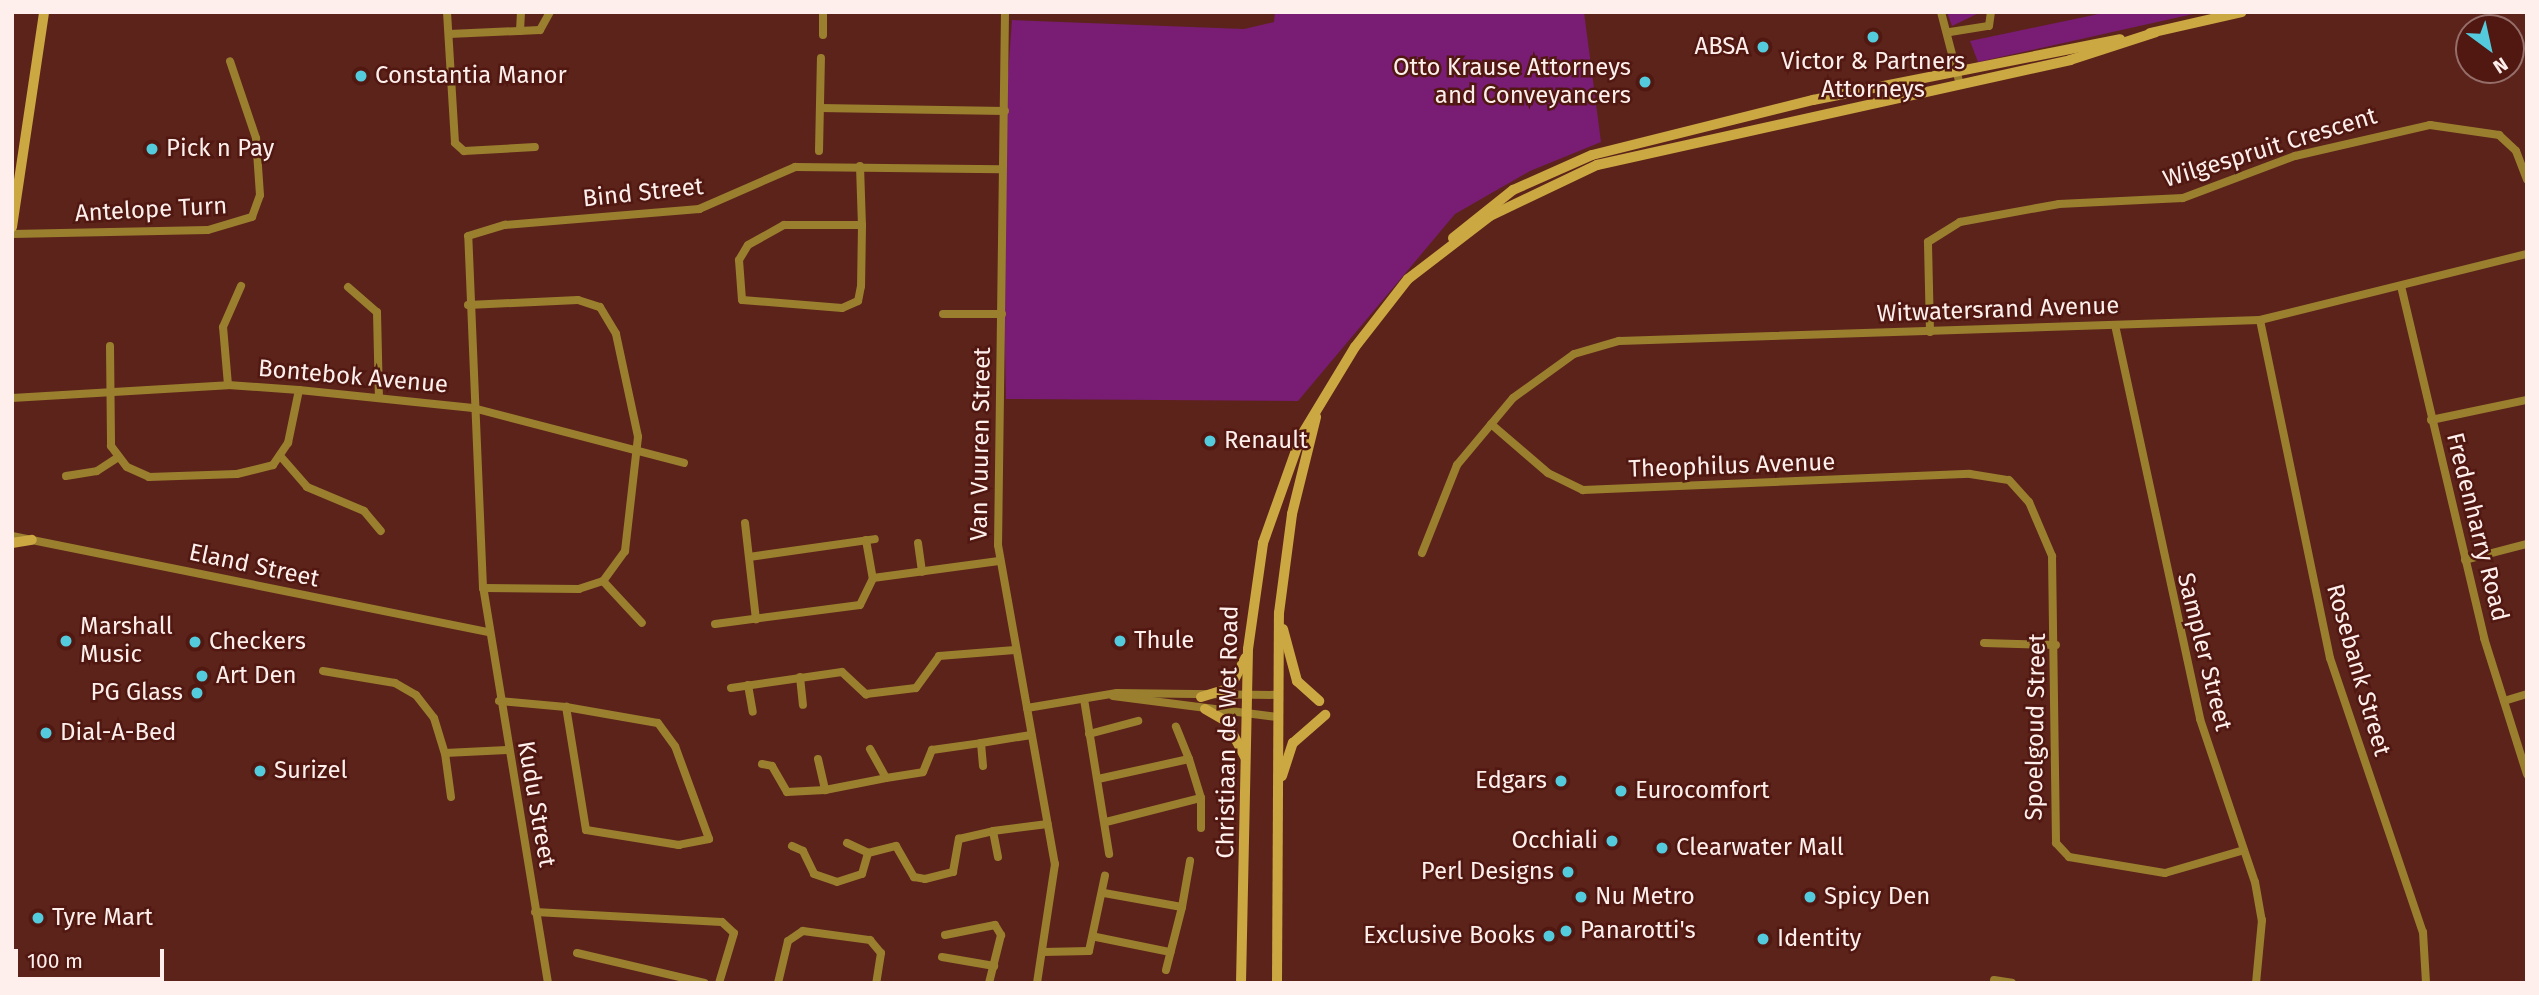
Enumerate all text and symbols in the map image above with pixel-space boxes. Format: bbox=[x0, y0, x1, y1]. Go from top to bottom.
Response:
north arrow bbox=[2455, 14, 2525, 84]
marker: Victor & Partners Attorneys bbox=[1865, 29, 1881, 45]
place label: ABSA bbox=[1694, 33, 1749, 61]
marker: ABSA bbox=[1755, 39, 1771, 55]
place label: Victor & Partners Attorneys bbox=[1781, 48, 1965, 104]
text: N bbox=[2489, 52, 2512, 78]
place label: Otto Krause Attorneys and Conveyancers bbox=[1393, 54, 1631, 110]
place label: Constantia Manor bbox=[375, 62, 567, 90]
marker: Constantia Manor bbox=[353, 68, 369, 84]
marker: Otto Krause Attorneys and Conveyancers bbox=[1637, 74, 1653, 90]
street label: Wilgespruit Crescent bbox=[2160, 102, 2380, 194]
place label: Pick n Pay bbox=[166, 135, 274, 163]
marker: Pick n Pay bbox=[144, 141, 160, 157]
street label: Bind Street bbox=[581, 172, 705, 214]
street label: Antelope Turn bbox=[74, 192, 228, 228]
street label: Witwatersrand Avenue bbox=[1876, 291, 2120, 329]
street label: Van Vuuren Street bbox=[965, 347, 997, 541]
street label: Bontebok Avenue bbox=[257, 354, 449, 400]
place label: Renault bbox=[1224, 427, 1308, 455]
street label: Fredenharry Road bbox=[2440, 430, 2514, 624]
marker: Renault bbox=[1202, 433, 1218, 449]
street label: Theophilus Avenue bbox=[1628, 448, 1836, 484]
street label: Eland Street bbox=[186, 538, 322, 594]
street label: Sampler Street bbox=[2170, 570, 2238, 734]
street label: Rosebank Street bbox=[2320, 581, 2396, 759]
street label: Christiaan de Wet Road bbox=[1211, 605, 1245, 859]
place label: Marshall Music bbox=[80, 613, 173, 669]
place label: Thule bbox=[1134, 627, 1194, 655]
place label: Checkers bbox=[209, 628, 306, 656]
marker: Marshall Music bbox=[58, 633, 74, 649]
marker: Thule bbox=[1112, 633, 1128, 649]
street label: Spoelgoud Street bbox=[2020, 633, 2052, 821]
marker: Checkers bbox=[187, 634, 203, 650]
place label: Art Den bbox=[216, 662, 297, 690]
marker: Art Den bbox=[194, 668, 210, 684]
place label: PG Glass bbox=[91, 679, 183, 707]
marker: PG Glass bbox=[189, 685, 205, 701]
place label: Dial-A-Bed bbox=[60, 719, 176, 747]
marker: Dial-A-Bed bbox=[38, 725, 54, 741]
street label: Kudu Street bbox=[511, 739, 561, 869]
place label: Surizel bbox=[274, 757, 348, 785]
marker: Surizel bbox=[252, 763, 268, 779]
place label: Edgars bbox=[1475, 767, 1547, 795]
marker: Edgars bbox=[1553, 773, 1569, 789]
place label: Eurocomfort bbox=[1635, 777, 1769, 805]
marker: Eurocomfort bbox=[1613, 783, 1629, 799]
place label: Occhiali bbox=[1511, 827, 1598, 855]
marker: Occhiali bbox=[1604, 833, 1620, 849]
place label: Clearwater Mall bbox=[1676, 834, 1844, 862]
marker: Clearwater Mall bbox=[1654, 840, 1670, 856]
place label: Perl Designs bbox=[1421, 858, 1554, 886]
marker: Perl Designs bbox=[1560, 864, 1576, 880]
place label: Nu Metro bbox=[1595, 883, 1695, 911]
place label: Spicy Den bbox=[1824, 883, 1930, 911]
marker: Nu Metro bbox=[1573, 889, 1589, 905]
marker: Spicy Den bbox=[1802, 889, 1818, 905]
place label: Tyre Mart bbox=[52, 904, 153, 932]
marker: Tyre Mart bbox=[30, 910, 46, 926]
place label: Panarotti's bbox=[1580, 917, 1696, 945]
place label: Exclusive Books bbox=[1363, 922, 1535, 950]
marker: Panarotti's bbox=[1558, 923, 1574, 939]
place label: Identity bbox=[1777, 925, 1861, 953]
marker: Exclusive Books bbox=[1541, 928, 1557, 944]
marker: Identity bbox=[1755, 931, 1771, 947]
scale bar bbox=[18, 936, 168, 980]
text: 100 m bbox=[27, 948, 83, 974]

